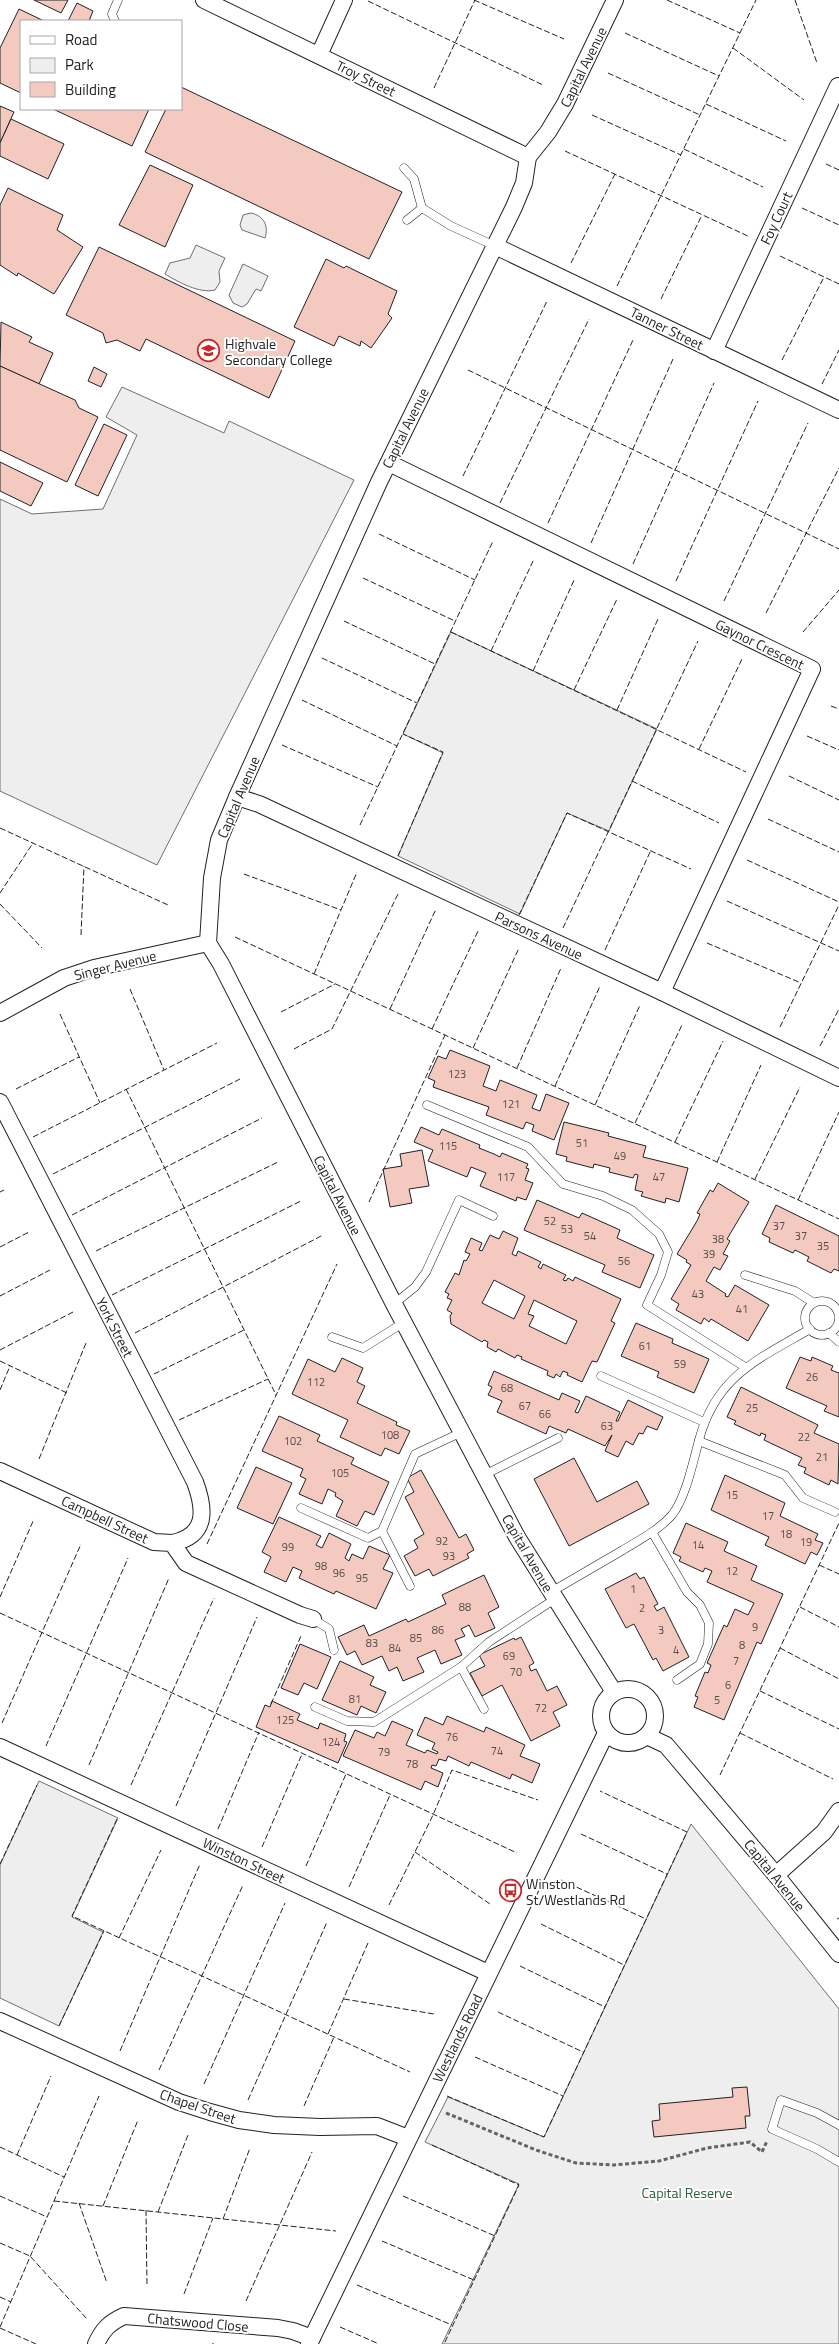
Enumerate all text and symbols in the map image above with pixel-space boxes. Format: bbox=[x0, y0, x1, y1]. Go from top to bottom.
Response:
legend bbox=[20, 20, 182, 110]
street label: Capital Avenue bbox=[554, 23, 612, 111]
text: Road bbox=[65, 28, 97, 51]
text: Park bbox=[65, 53, 94, 76]
street label: Troy Street bbox=[333, 55, 399, 102]
text: Building bbox=[65, 78, 116, 101]
street label: Foy Court bbox=[755, 188, 797, 248]
street label: Tanner Street bbox=[627, 301, 707, 355]
place label: Highvale Secondary College bbox=[225, 333, 332, 370]
school or university icon: Highvale Secondary College bbox=[197, 339, 221, 363]
street label: Capital Avenue bbox=[376, 384, 434, 472]
street label: Gaynor Crescent bbox=[712, 613, 808, 675]
street label: Capital Avenue bbox=[211, 753, 265, 841]
street label: Parsons Avenue bbox=[492, 905, 586, 965]
street label: Singer Avenue bbox=[72, 945, 158, 985]
house number: 123 bbox=[448, 1066, 466, 1082]
house number: 121 bbox=[502, 1096, 520, 1112]
house number: 51 bbox=[576, 1135, 588, 1151]
house number: 115 bbox=[439, 1138, 457, 1154]
house number: 49 bbox=[614, 1148, 626, 1164]
street label: Capital Avenue bbox=[309, 1151, 367, 1239]
house number: 117 bbox=[497, 1169, 515, 1185]
house number: 47 bbox=[653, 1169, 665, 1185]
house number: 52 bbox=[544, 1213, 556, 1229]
house number: 37 bbox=[773, 1218, 785, 1234]
house number: 53 bbox=[561, 1221, 573, 1237]
house number: 54 bbox=[584, 1228, 596, 1244]
house number: 37 bbox=[795, 1228, 807, 1244]
house number: 38 bbox=[712, 1231, 724, 1247]
house number: 35 bbox=[817, 1238, 829, 1254]
house number: 39 bbox=[703, 1246, 715, 1262]
house number: 56 bbox=[618, 1253, 630, 1269]
house number: 43 bbox=[692, 1286, 704, 1302]
street label: York Street bbox=[91, 1293, 139, 1361]
house number: 41 bbox=[736, 1301, 748, 1317]
house number: 61 bbox=[639, 1338, 651, 1354]
house number: 59 bbox=[674, 1356, 686, 1372]
house number: 26 bbox=[806, 1369, 818, 1385]
house number: 112 bbox=[307, 1374, 325, 1390]
house number: 68 bbox=[501, 1380, 513, 1396]
house number: 67 bbox=[519, 1398, 531, 1414]
house number: 25 bbox=[746, 1400, 758, 1416]
house number: 66 bbox=[539, 1406, 551, 1422]
house number: 63 bbox=[601, 1418, 613, 1434]
house number: 108 bbox=[381, 1427, 399, 1443]
house number: 22 bbox=[798, 1429, 810, 1445]
house number: 102 bbox=[284, 1433, 302, 1449]
house number: 21 bbox=[816, 1449, 828, 1465]
house number: 105 bbox=[331, 1465, 349, 1481]
house number: 15 bbox=[726, 1487, 738, 1503]
street label: Campbell Street bbox=[58, 1490, 152, 1548]
house number: 17 bbox=[762, 1508, 774, 1524]
street label: Capital Avenue bbox=[497, 1510, 559, 1596]
house number: 18 bbox=[780, 1526, 792, 1542]
house number: 92 bbox=[436, 1533, 448, 1549]
house number: 19 bbox=[800, 1534, 812, 1550]
house number: 14 bbox=[692, 1537, 704, 1553]
house number: 99 bbox=[282, 1539, 294, 1555]
house number: 93 bbox=[443, 1548, 455, 1564]
house number: 98 bbox=[315, 1558, 327, 1574]
house number: 12 bbox=[726, 1563, 738, 1579]
house number: 96 bbox=[333, 1565, 345, 1581]
house number: 95 bbox=[356, 1570, 368, 1586]
house number: 1 bbox=[630, 1581, 636, 1597]
house number: 88 bbox=[459, 1599, 471, 1615]
house number: 2 bbox=[639, 1600, 645, 1616]
house number: 9 bbox=[752, 1619, 758, 1635]
house number: 86 bbox=[432, 1622, 444, 1638]
house number: 3 bbox=[658, 1622, 664, 1638]
house number: 85 bbox=[410, 1630, 422, 1646]
house number: 83 bbox=[366, 1635, 378, 1651]
house number: 8 bbox=[739, 1637, 745, 1653]
house number: 84 bbox=[389, 1640, 401, 1656]
house number: 4 bbox=[673, 1642, 679, 1658]
house number: 69 bbox=[503, 1648, 515, 1664]
house number: 7 bbox=[733, 1653, 739, 1669]
house number: 70 bbox=[510, 1664, 522, 1680]
house number: 6 bbox=[725, 1677, 731, 1693]
house number: 81 bbox=[349, 1691, 361, 1707]
house number: 5 bbox=[714, 1692, 720, 1708]
house number: 72 bbox=[535, 1700, 547, 1716]
house number: 125 bbox=[276, 1712, 294, 1728]
house number: 76 bbox=[446, 1729, 458, 1745]
house number: 124 bbox=[322, 1734, 340, 1750]
house number: 74 bbox=[491, 1743, 503, 1759]
house number: 79 bbox=[378, 1744, 390, 1760]
house number: 78 bbox=[406, 1756, 418, 1772]
street label: Winston Street bbox=[199, 1832, 289, 1888]
street label: Capital Avenue bbox=[739, 1835, 811, 1915]
place label: Winston St/Westlands Rd bbox=[526, 1873, 625, 1910]
bus stop icon: Winston St/Westlands Rd bbox=[498, 1879, 522, 1903]
street label: Westlands Road bbox=[427, 1990, 487, 2086]
street label: Chapel Street bbox=[157, 2083, 239, 2129]
park label: Capital Reserve bbox=[642, 2182, 733, 2203]
street label: Chatswood Close bbox=[147, 2307, 249, 2337]

